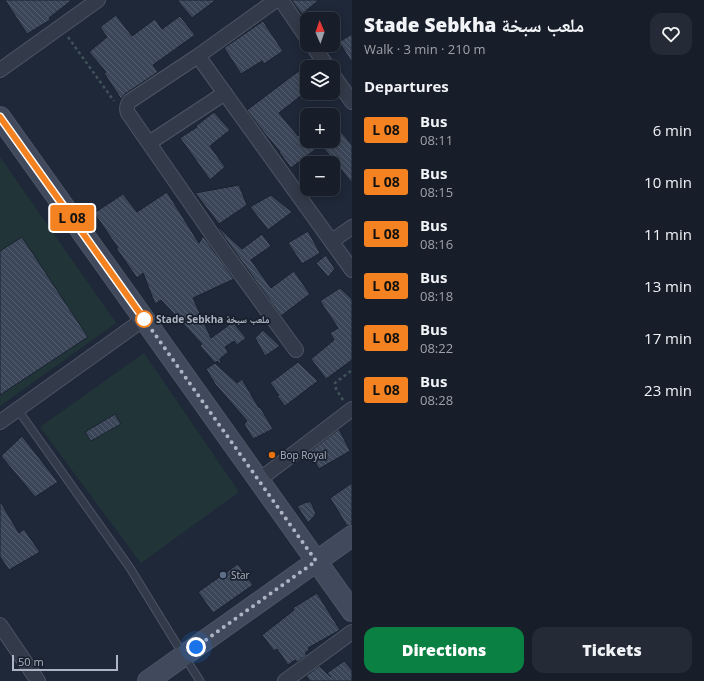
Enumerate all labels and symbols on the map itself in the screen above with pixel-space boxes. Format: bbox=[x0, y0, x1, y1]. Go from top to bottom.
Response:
north arrow bbox=[300, 12, 340, 52]
line badge: L 08 bbox=[44, 205, 100, 231]
marker: Stade Sebkha ملعب سبخة bbox=[135, 310, 153, 328]
place label: Stade Sebkha ملعب سبخة bbox=[156, 312, 270, 326]
place label: Bop Royal bbox=[280, 448, 326, 462]
marker: Bop Royal bbox=[267, 450, 277, 460]
place label: Star bbox=[231, 568, 250, 582]
marker: Star bbox=[218, 570, 228, 580]
your location bbox=[186, 637, 206, 657]
scale bar bbox=[12, 653, 118, 672]

